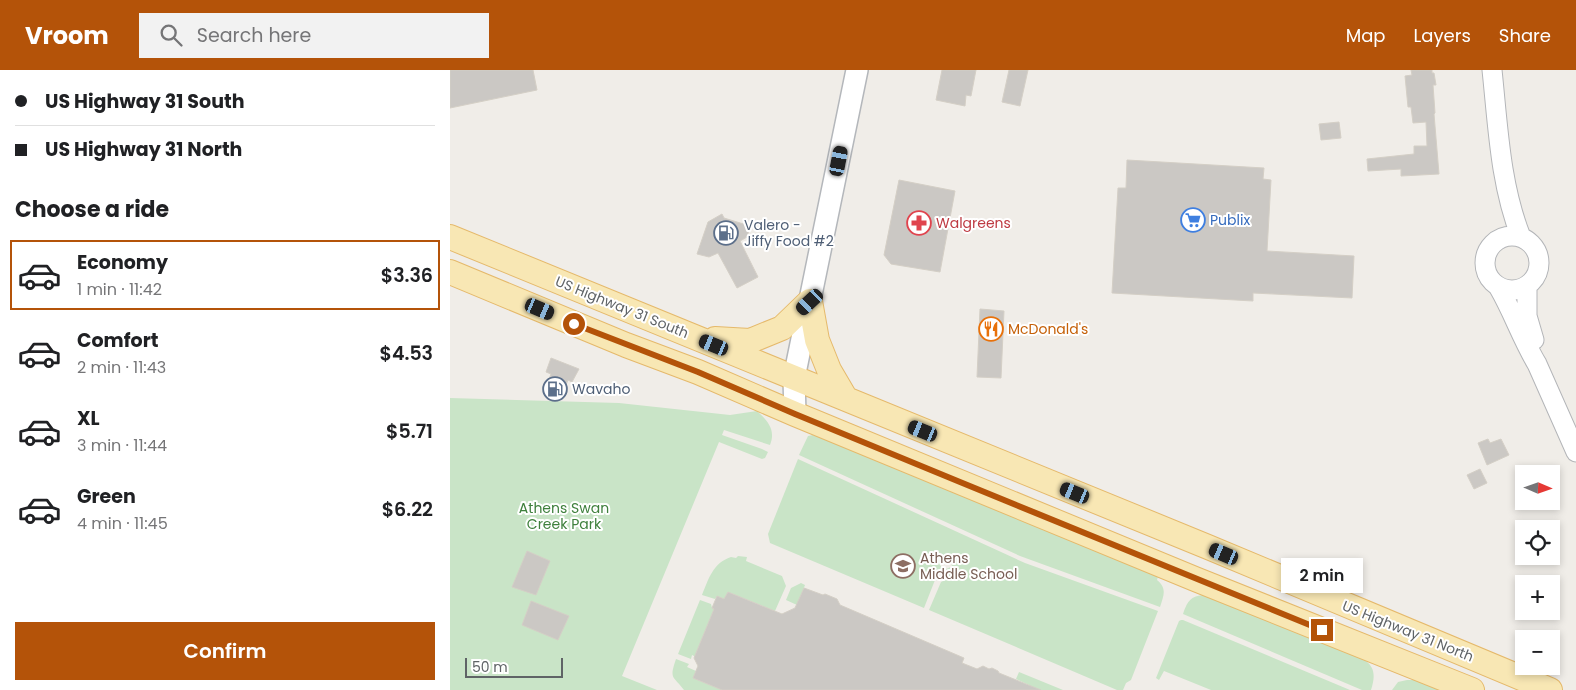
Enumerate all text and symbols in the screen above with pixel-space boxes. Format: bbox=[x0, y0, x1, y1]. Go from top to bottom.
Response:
search box bbox=[139, 13, 489, 58]
text: Vroom bbox=[25, 19, 109, 52]
icon: search bbox=[157, 21, 185, 49]
text: Search here bbox=[197, 22, 311, 49]
text: Map bbox=[1346, 23, 1386, 48]
text: Layers bbox=[1414, 23, 1471, 48]
text: Share bbox=[1499, 23, 1551, 48]
text: US Highway 31 South bbox=[45, 88, 244, 115]
text: US Highway 31 North bbox=[45, 136, 242, 163]
car bbox=[828, 145, 849, 177]
text: Choose a ride bbox=[15, 194, 169, 225]
supermarket icon: Publix bbox=[1180, 207, 1206, 233]
pharmacy icon: Walgreens bbox=[906, 210, 932, 236]
place label: Publix bbox=[1210, 210, 1250, 230]
place label: Walgreens bbox=[936, 213, 1011, 233]
place label: Valero - Jiffy Food #2 bbox=[744, 215, 834, 251]
fuel station icon: Valero - Jiffy Food #2 bbox=[713, 220, 739, 246]
text: Economy bbox=[77, 249, 168, 276]
icon: car bbox=[17, 253, 62, 298]
text: $3.36 bbox=[381, 262, 433, 289]
street label: US Highway 31 South bbox=[552, 271, 692, 343]
text: 1 min · 11:42 bbox=[77, 278, 162, 301]
car bbox=[793, 286, 826, 318]
car bbox=[523, 296, 556, 322]
route start bbox=[563, 313, 585, 335]
restaurant icon: McDonald's bbox=[978, 316, 1004, 342]
place label: McDonald's bbox=[1008, 319, 1088, 339]
text: Comfort bbox=[77, 327, 159, 354]
icon: car bbox=[17, 331, 62, 376]
car bbox=[697, 332, 730, 358]
text: $4.53 bbox=[379, 340, 433, 367]
text: 2 min · 11:43 bbox=[77, 356, 166, 379]
fuel station icon: Wavaho bbox=[542, 376, 568, 402]
place label: Wavaho bbox=[572, 379, 630, 399]
text: XL bbox=[77, 405, 100, 432]
icon: car bbox=[17, 409, 62, 454]
text: $5.71 bbox=[386, 418, 433, 445]
car bbox=[906, 418, 939, 444]
text: 3 min · 11:44 bbox=[77, 434, 167, 457]
north arrow bbox=[1515, 465, 1560, 510]
map controls bbox=[1515, 465, 1560, 675]
car bbox=[1058, 480, 1091, 506]
text: Green bbox=[77, 483, 136, 510]
icon: car bbox=[17, 487, 62, 532]
text: $6.22 bbox=[382, 496, 433, 523]
park label: Athens Swan Creek Park bbox=[519, 498, 609, 534]
text: 4 min · 11:45 bbox=[77, 512, 168, 535]
button: locate bbox=[1515, 520, 1560, 565]
car bbox=[1207, 541, 1240, 567]
place label: Athens Middle School bbox=[920, 548, 1017, 584]
school or university icon: Athens Middle School bbox=[890, 553, 916, 579]
callout: 2 min bbox=[1281, 558, 1363, 592]
text: 2 min bbox=[1300, 564, 1344, 587]
button: + bbox=[1515, 575, 1560, 620]
street label: US Highway 31 North bbox=[1339, 595, 1477, 667]
route end bbox=[1311, 619, 1333, 641]
button: Confirm bbox=[15, 622, 435, 680]
button: − bbox=[1515, 630, 1560, 675]
scale bar bbox=[465, 655, 562, 678]
text: 50 m bbox=[472, 657, 508, 677]

